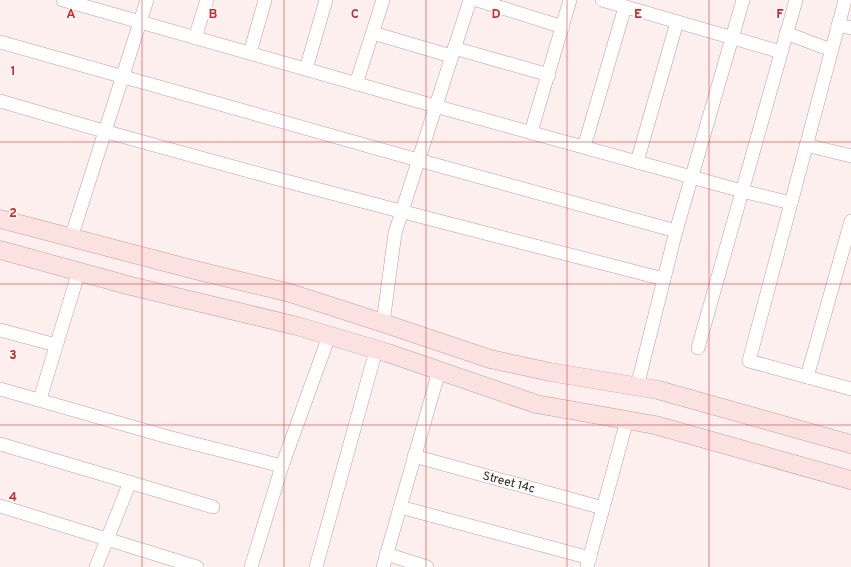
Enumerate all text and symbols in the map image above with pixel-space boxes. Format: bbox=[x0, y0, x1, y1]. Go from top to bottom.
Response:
text: A bbox=[66, 7, 76, 23]
text: B bbox=[209, 7, 218, 23]
text: C bbox=[351, 7, 359, 23]
text: D bbox=[491, 7, 501, 23]
text: E bbox=[634, 7, 642, 23]
text: F bbox=[776, 7, 784, 23]
text: 1 bbox=[10, 64, 16, 80]
text: 2 bbox=[9, 206, 17, 222]
text: 3 bbox=[9, 348, 17, 364]
street label: Street 14c bbox=[481, 468, 537, 498]
text: 4 bbox=[9, 490, 17, 506]

